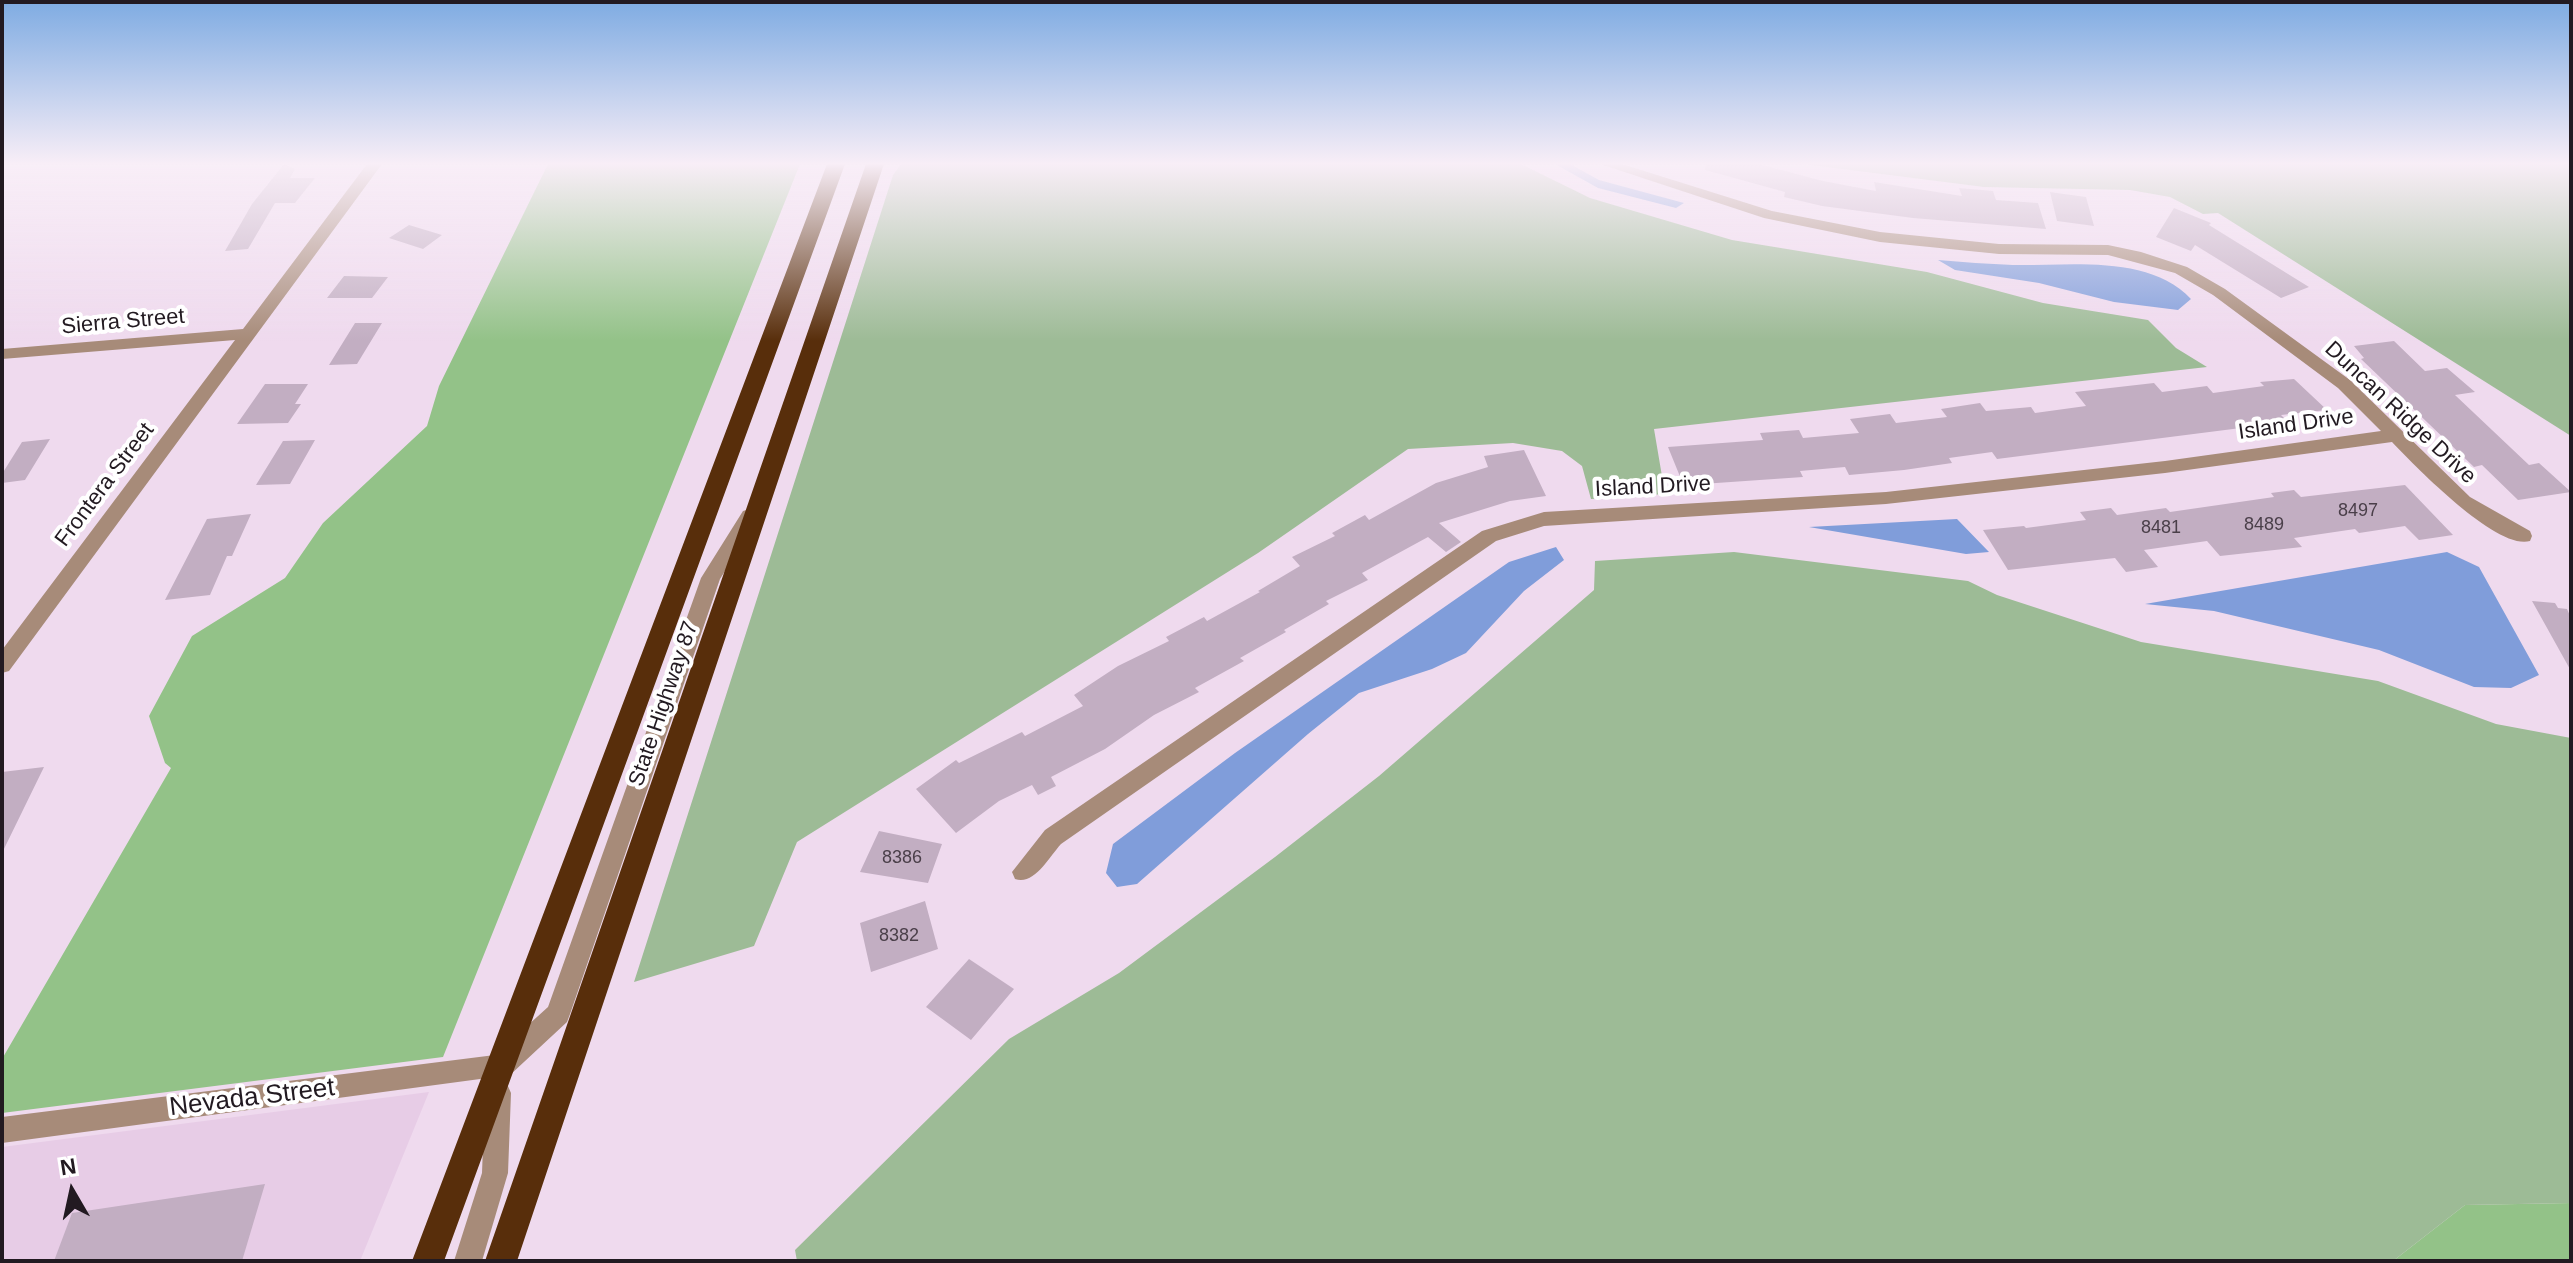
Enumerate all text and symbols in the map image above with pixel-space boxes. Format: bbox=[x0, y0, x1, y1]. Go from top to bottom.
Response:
street label: Sierra Street bbox=[60, 303, 186, 341]
street label: Duncan Ridge Drive bbox=[2319, 336, 2481, 490]
street label: Island Drive bbox=[2237, 404, 2355, 446]
street label: Frontera Street bbox=[50, 418, 160, 552]
street label: Island Drive bbox=[1594, 471, 1712, 503]
house number: 8497 bbox=[2338, 500, 2378, 522]
house number: 8489 bbox=[2244, 514, 2284, 536]
house number: 8481 bbox=[2141, 517, 2181, 539]
street label: State Highway 87 bbox=[623, 618, 705, 790]
house number: 8386 bbox=[882, 847, 922, 869]
house number: 8382 bbox=[879, 925, 919, 947]
street label: Nevada Street bbox=[168, 1072, 336, 1124]
north arrow bbox=[32, 1151, 112, 1231]
text: N bbox=[58, 1153, 78, 1180]

